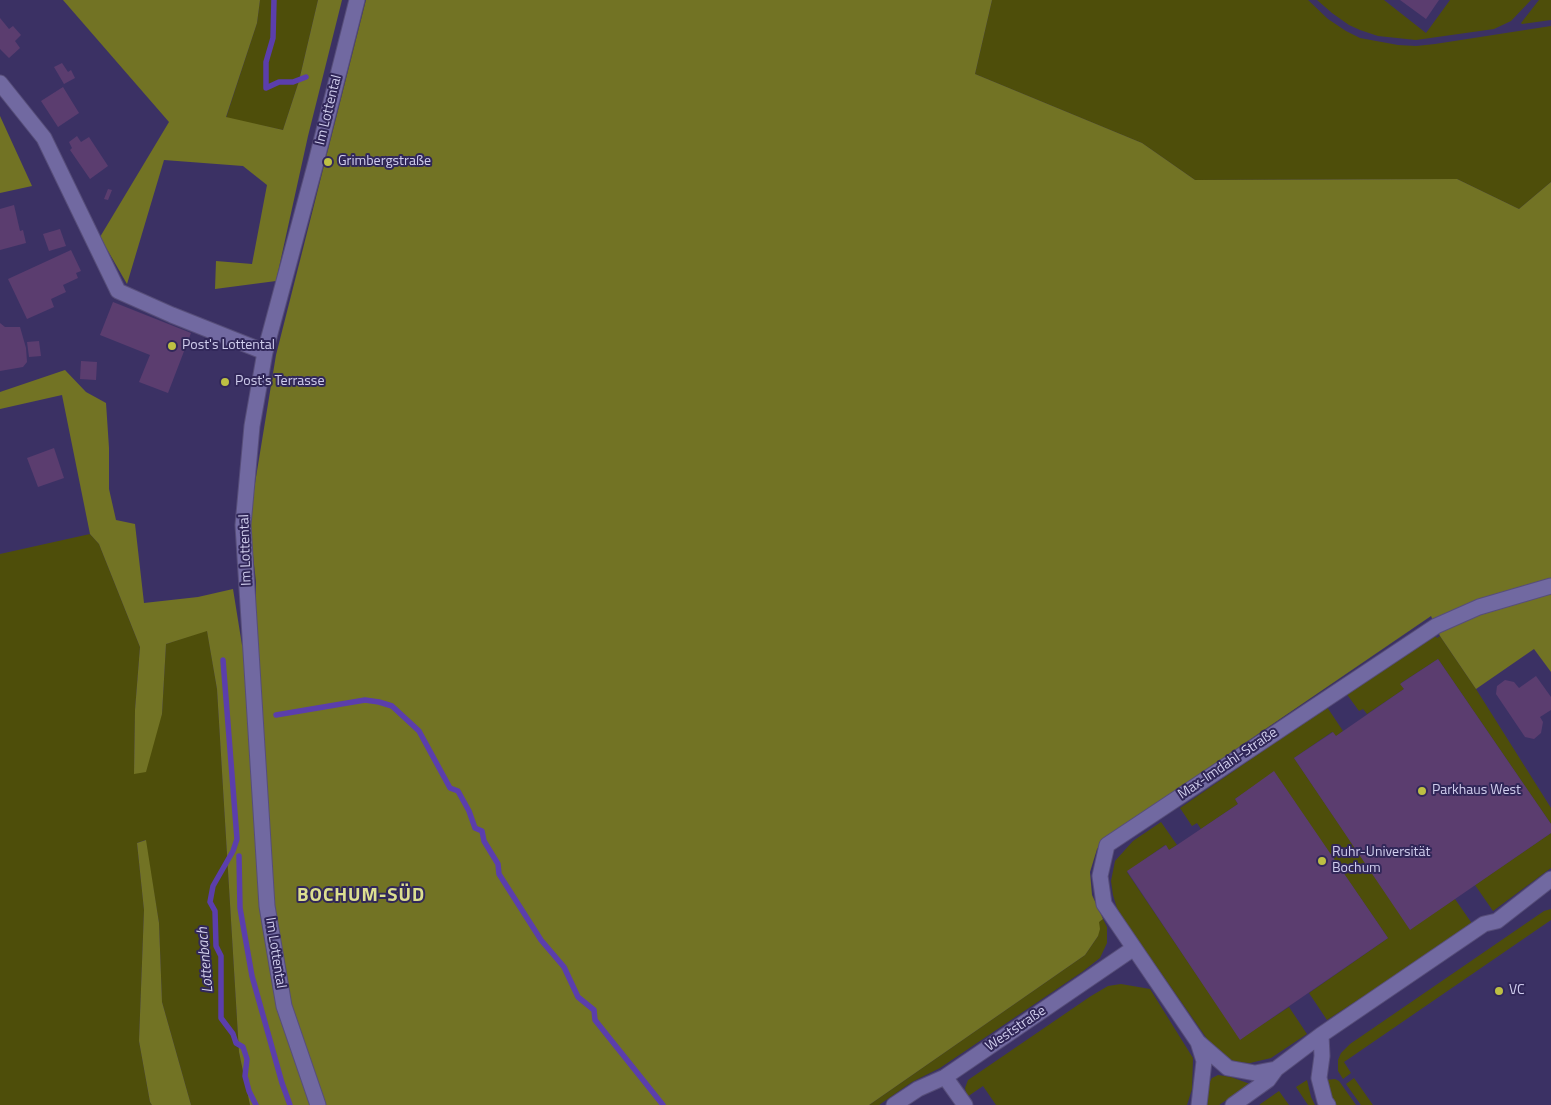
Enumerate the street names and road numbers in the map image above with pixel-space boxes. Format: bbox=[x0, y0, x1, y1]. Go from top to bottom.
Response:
street label: Im Lottental bbox=[312, 73, 346, 147]
street label: Im Lottental bbox=[236, 514, 256, 586]
street label: Max-Imdahl-Straße bbox=[1175, 725, 1281, 803]
street label: Im Lottental bbox=[261, 916, 289, 990]
street label: Weststraße bbox=[983, 1003, 1049, 1055]

